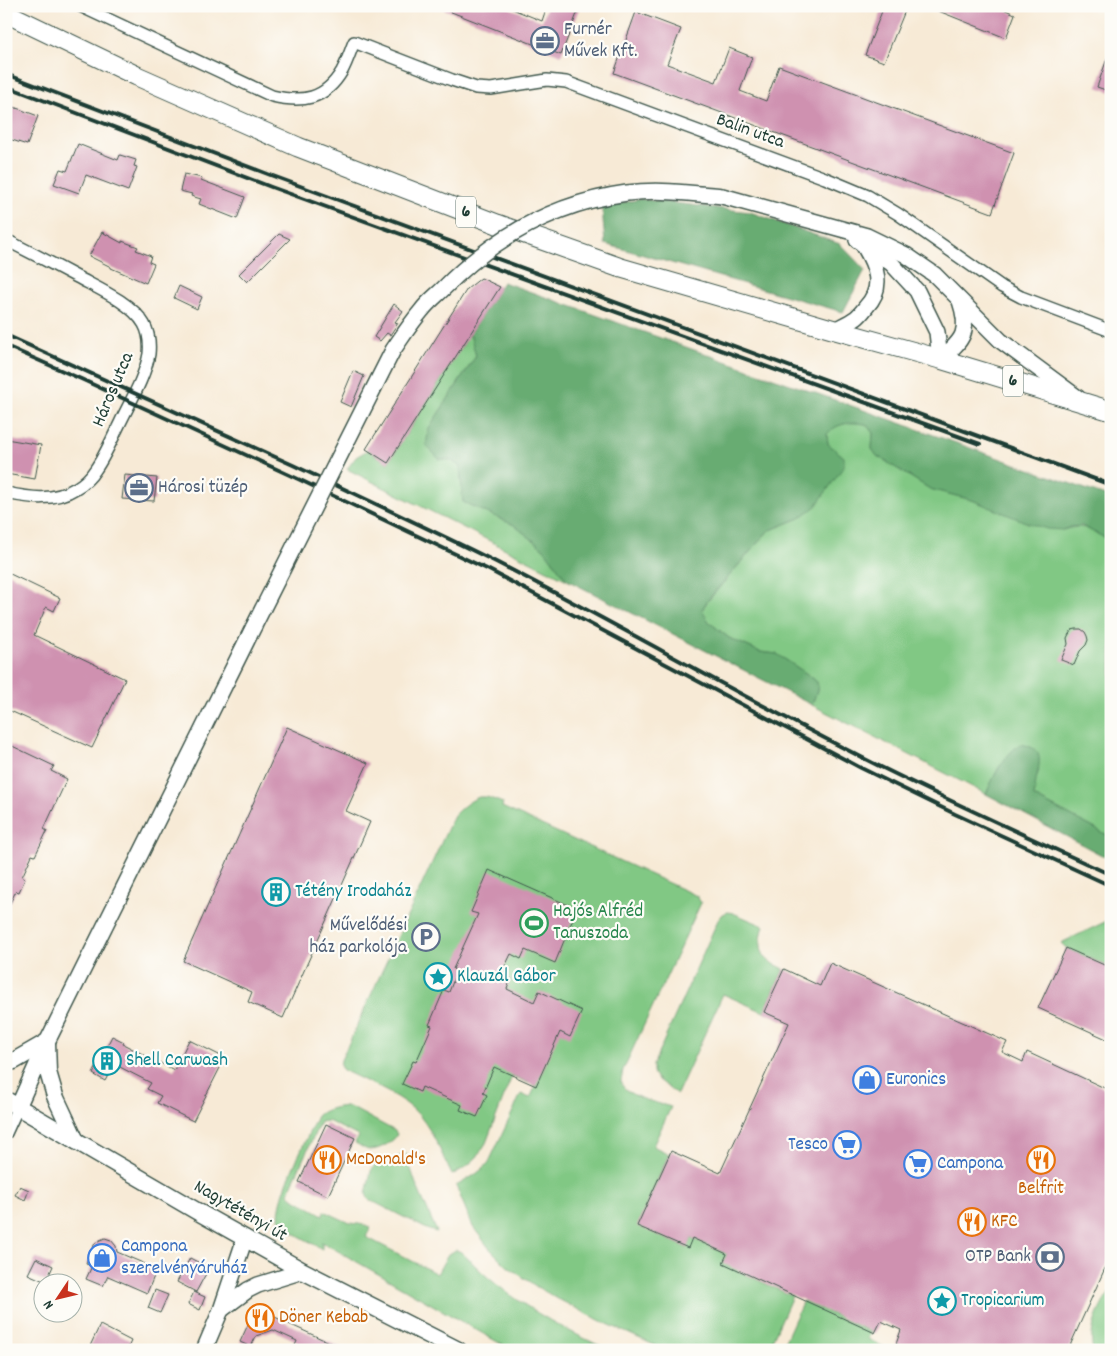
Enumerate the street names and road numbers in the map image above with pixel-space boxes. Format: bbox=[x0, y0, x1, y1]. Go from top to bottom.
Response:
street label: Balin utca bbox=[712, 107, 789, 157]
road number: 6 bbox=[456, 196, 476, 228]
street label: Háros utca bbox=[86, 347, 142, 432]
road number: 6 bbox=[1003, 366, 1023, 396]
street label: Nagytétényi út bbox=[188, 1174, 292, 1250]

